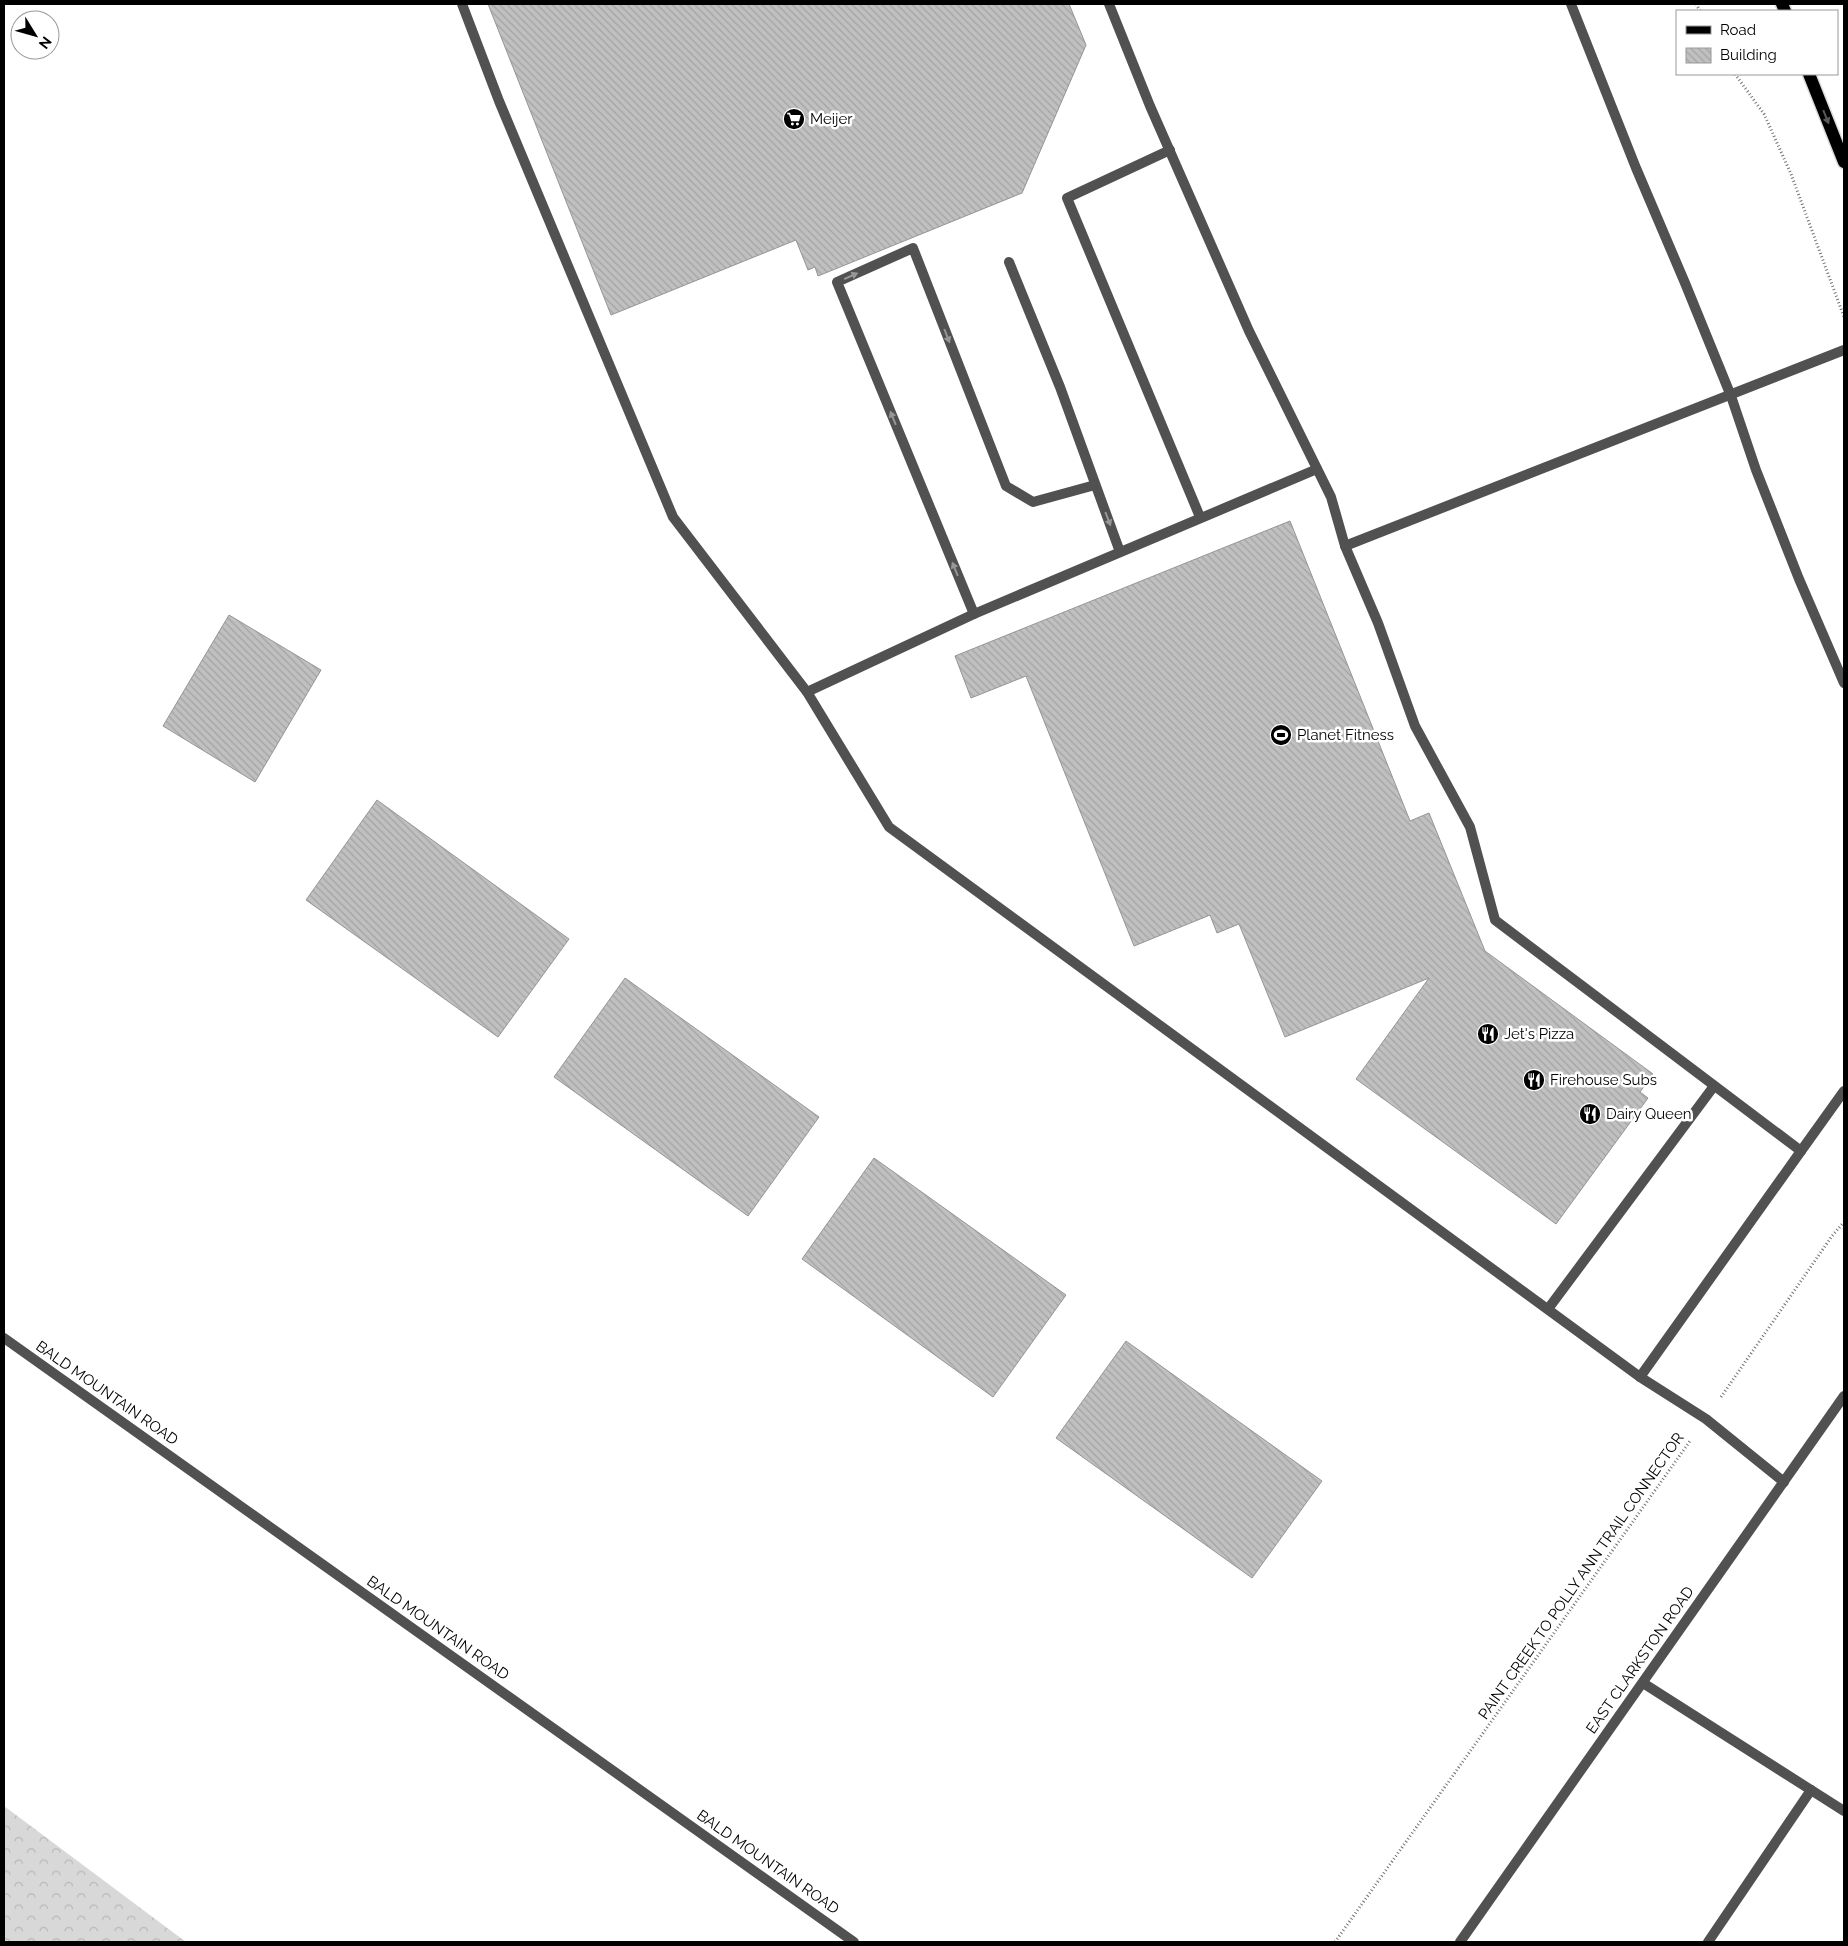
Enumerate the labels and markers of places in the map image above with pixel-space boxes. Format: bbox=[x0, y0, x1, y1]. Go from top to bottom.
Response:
supermarket icon: Meijer bbox=[782, 107, 806, 131]
place label: Meijer bbox=[810, 110, 853, 128]
sports icon: Planet Fitness bbox=[1269, 723, 1293, 747]
place label: Planet Fitness bbox=[1297, 726, 1394, 744]
restaurant icon: Jet's Pizza bbox=[1476, 1022, 1500, 1046]
place label: Jet's Pizza bbox=[1504, 1025, 1574, 1043]
restaurant icon: Firehouse Subs bbox=[1522, 1068, 1546, 1092]
place label: Firehouse Subs bbox=[1550, 1071, 1657, 1089]
restaurant icon: Dairy Queen bbox=[1578, 1102, 1602, 1126]
place label: Dairy Queen bbox=[1606, 1105, 1691, 1123]

